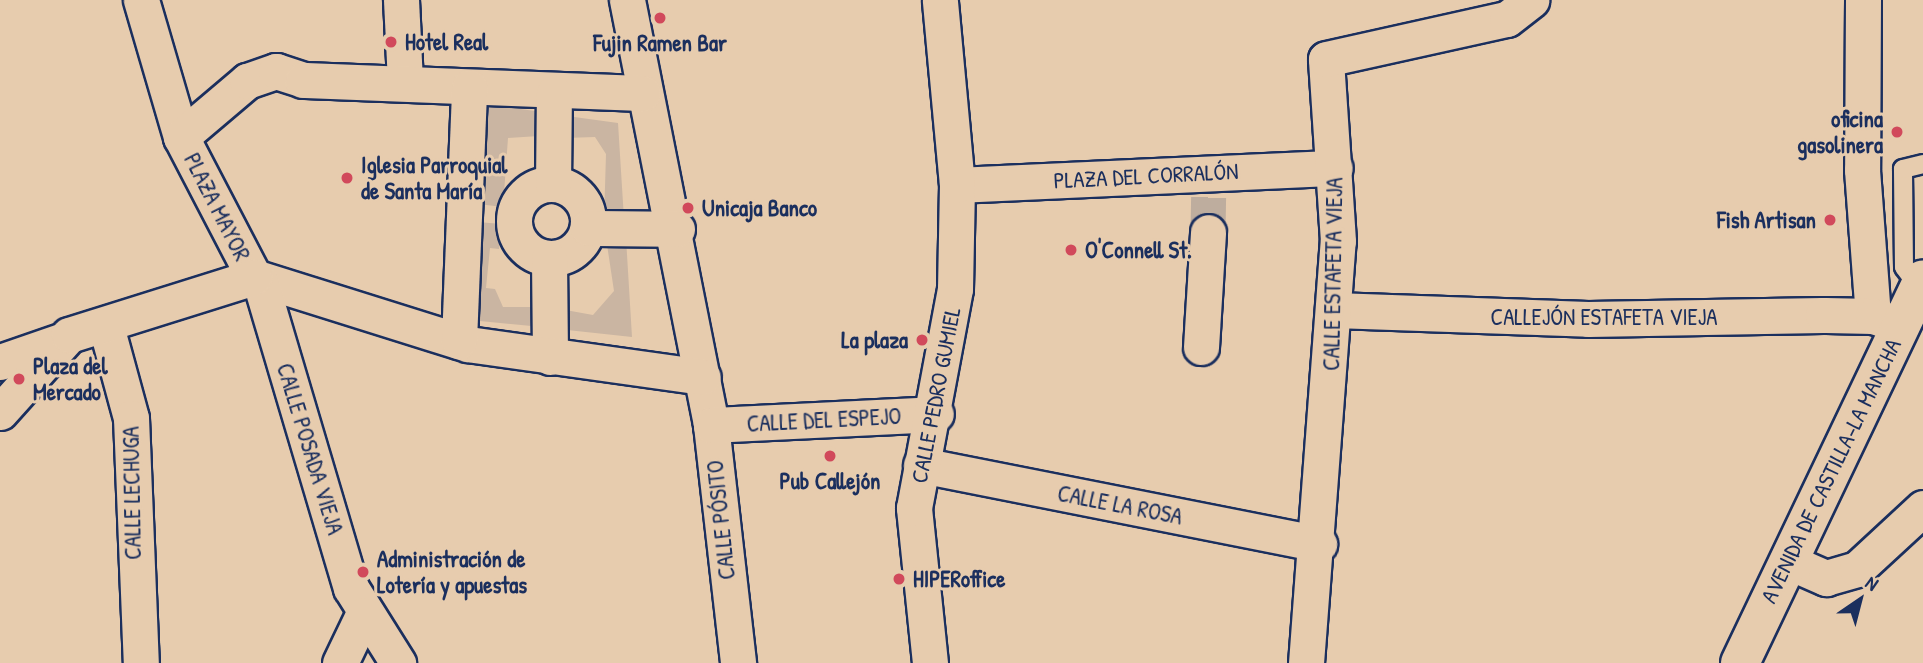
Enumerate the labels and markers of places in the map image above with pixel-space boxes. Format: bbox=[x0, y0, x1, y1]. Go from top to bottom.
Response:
marker: Fujin Ramen Bar bbox=[652, 10, 668, 26]
place label: Hotel Real bbox=[405, 28, 488, 56]
place label: Fujin Ramen Bar bbox=[593, 29, 727, 57]
marker: Hotel Real bbox=[383, 34, 399, 50]
place label: oficina gasolinera bbox=[1797, 105, 1883, 159]
marker: oficina gasolinera bbox=[1889, 124, 1905, 140]
place label: Iglesia Parroquial de Santa María bbox=[361, 151, 507, 205]
marker: Iglesia Parroquial de Santa María bbox=[339, 170, 355, 186]
place label: Unicaja Banco bbox=[702, 194, 817, 222]
marker: Unicaja Banco bbox=[680, 200, 696, 216]
place label: Fish Artisan bbox=[1717, 206, 1816, 234]
marker: Fish Artisan bbox=[1822, 212, 1838, 228]
place label: O'Connell St. bbox=[1085, 236, 1192, 264]
marker: O'Connell St. bbox=[1063, 242, 1079, 258]
place label: La plaza bbox=[841, 326, 908, 354]
marker: La plaza bbox=[914, 332, 930, 348]
place label: Plaza del Mercado bbox=[33, 352, 108, 406]
marker: Plaza del Mercado bbox=[11, 371, 27, 387]
marker: Pub Callejón bbox=[822, 448, 838, 464]
place label: Pub Callejón bbox=[780, 467, 880, 495]
place label: Administración de Lotería y apuestas bbox=[377, 545, 527, 599]
marker: Administración de Lotería y apuestas bbox=[355, 564, 371, 580]
place label: HIPERoffice bbox=[913, 565, 1005, 593]
marker: HIPERoffice bbox=[891, 571, 907, 587]

